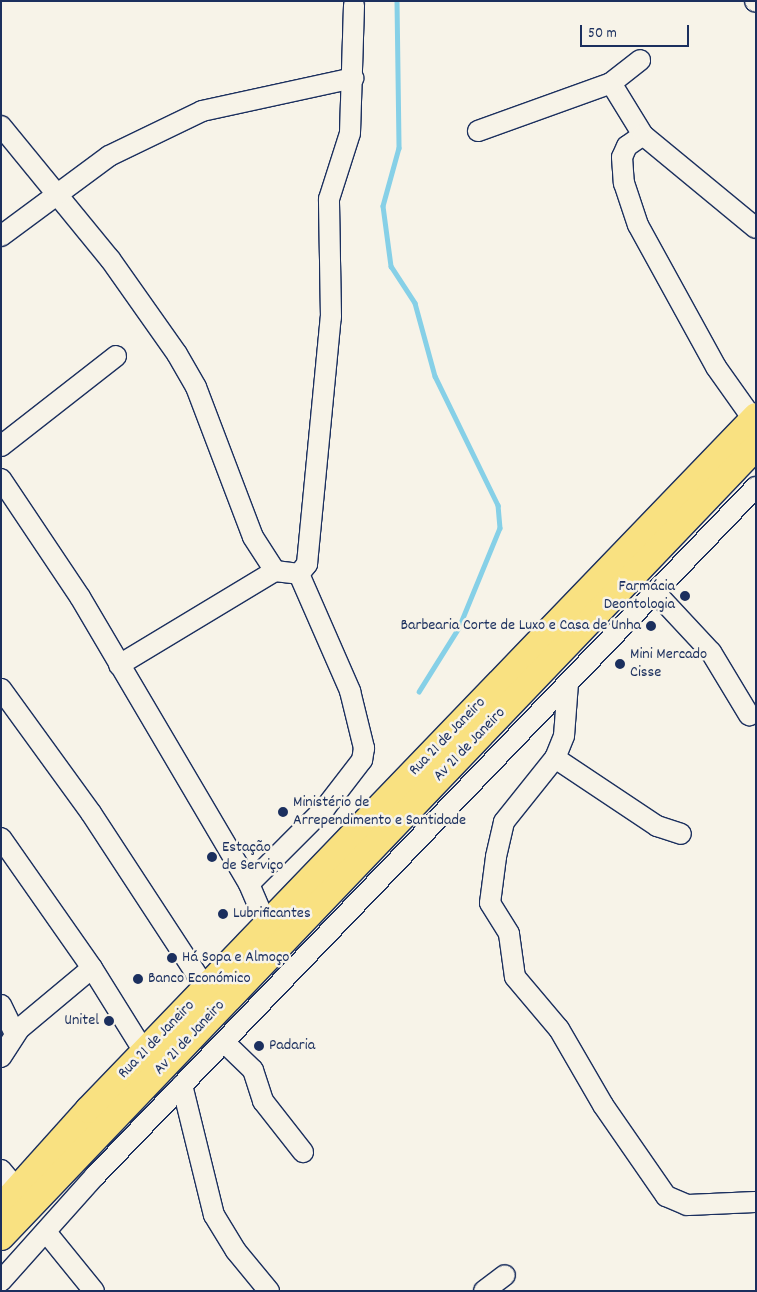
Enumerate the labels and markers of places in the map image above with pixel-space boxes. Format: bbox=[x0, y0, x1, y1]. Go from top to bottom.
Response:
place label: Farmácia Deontologia bbox=[604, 577, 675, 615]
marker: Farmácia Deontologia bbox=[679, 590, 691, 602]
place label: Barbearia Corte de Luxo e Casa de Unha bbox=[400, 616, 641, 636]
marker: Barbearia Corte de Luxo e Casa de Unha bbox=[645, 620, 657, 632]
place label: Mini Mercado Cisse bbox=[630, 645, 707, 683]
marker: Mini Mercado Cisse bbox=[614, 658, 626, 670]
place label: Ministério de Arrependimento e Santidade bbox=[293, 793, 466, 831]
marker: Ministério de Arrependimento e Santidade bbox=[277, 806, 289, 818]
place label: Estação de Serviço bbox=[222, 838, 283, 876]
marker: Estação de Serviço bbox=[206, 851, 218, 863]
place label: Lubrificantes bbox=[233, 904, 311, 924]
marker: Lubrificantes bbox=[217, 908, 229, 920]
place label: Há Sopa e Almoço bbox=[182, 948, 289, 968]
marker: Há Sopa e Almoço bbox=[166, 952, 178, 964]
place label: Banco Económico bbox=[148, 969, 250, 989]
marker: Banco Económico bbox=[132, 973, 144, 985]
place label: Unitel bbox=[64, 1011, 99, 1031]
marker: Unitel bbox=[103, 1015, 115, 1027]
place label: Padaria bbox=[269, 1036, 315, 1056]
marker: Padaria bbox=[253, 1040, 265, 1052]

